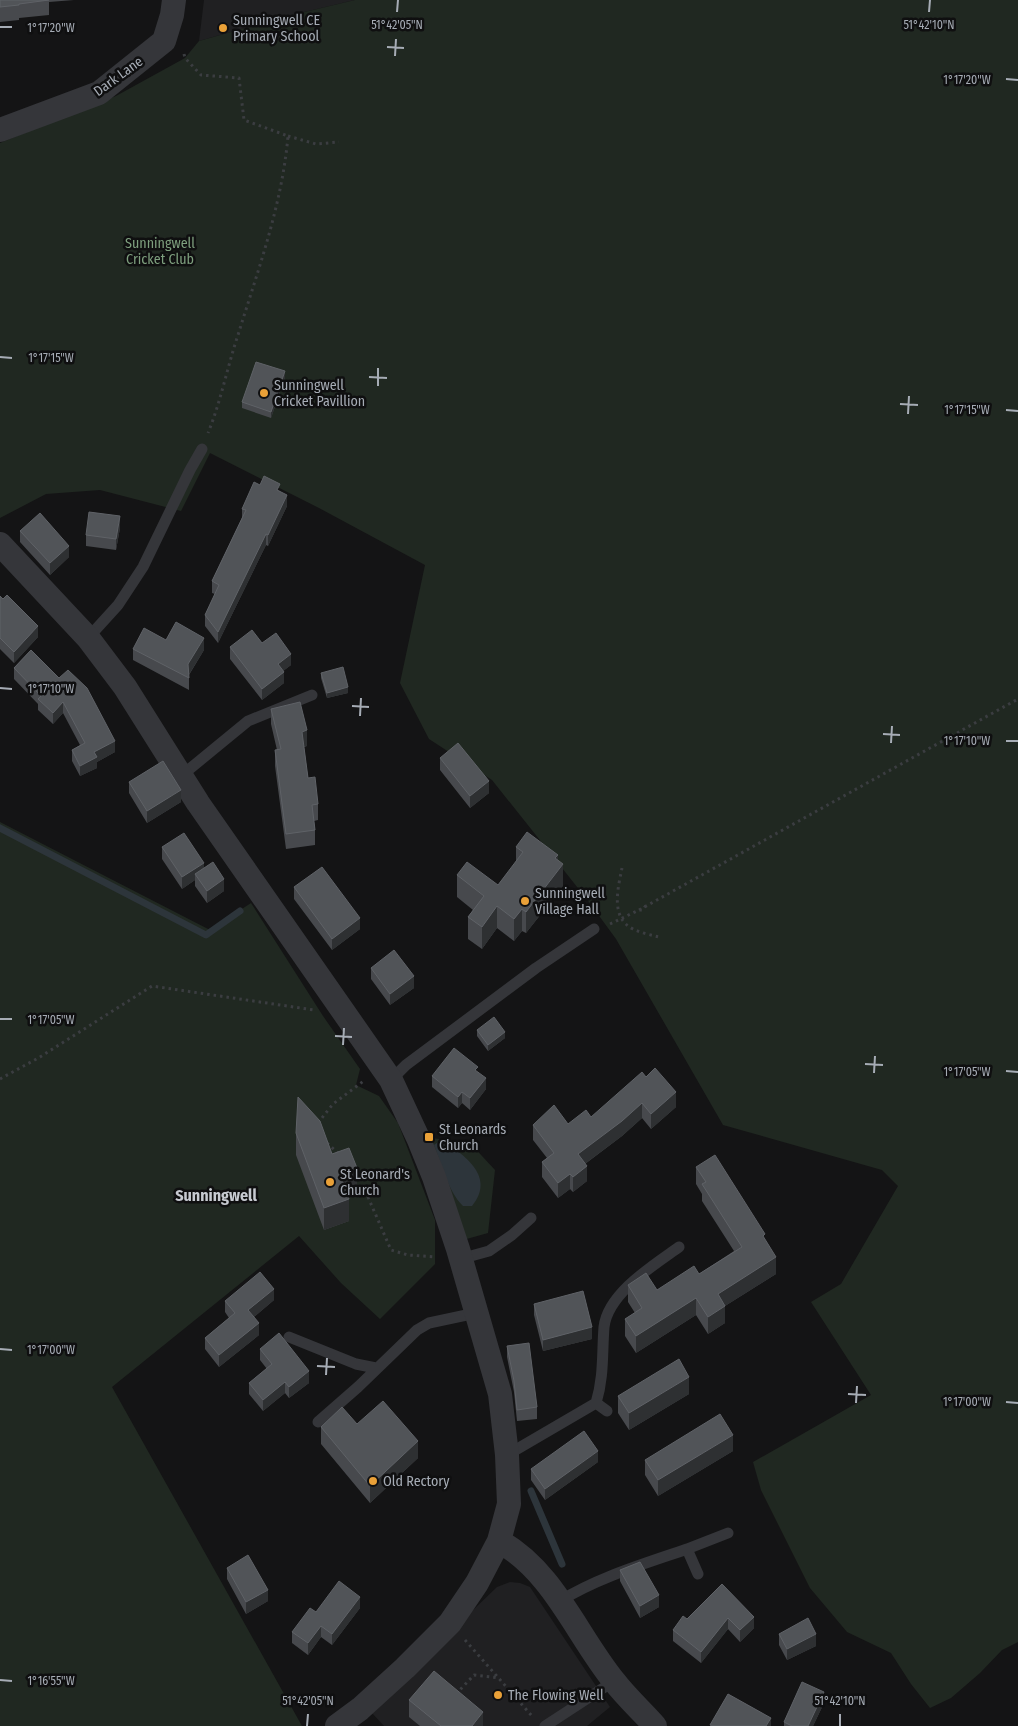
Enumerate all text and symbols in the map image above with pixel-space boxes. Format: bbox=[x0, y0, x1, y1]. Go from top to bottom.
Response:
place label: Sunningwell CE Primary School bbox=[233, 12, 320, 45]
text: 51°42'05"N bbox=[371, 18, 423, 32]
text: 51°42'10"N bbox=[903, 18, 955, 32]
text: 1°17'20"W bbox=[27, 21, 75, 35]
marker: Sunningwell CE Primary School bbox=[217, 22, 229, 34]
street label: Dark Lane bbox=[90, 53, 146, 100]
text: 1°17'20"W bbox=[943, 73, 991, 87]
park label: Sunningwell Cricket Club bbox=[125, 235, 195, 268]
text: 1°17'15"W bbox=[28, 351, 74, 365]
place label: Sunningwell Cricket Pavillion bbox=[274, 377, 365, 410]
marker: Sunningwell Cricket Pavillion bbox=[258, 387, 270, 399]
text: 1°17'15"W bbox=[944, 403, 990, 417]
text: 1°17'10"W bbox=[28, 682, 74, 696]
text: 1°17'10"W bbox=[944, 734, 990, 748]
place label: Sunningwell Village Hall bbox=[535, 885, 605, 918]
marker: Sunningwell Village Hall bbox=[519, 895, 531, 907]
text: 1°17'05"W bbox=[27, 1013, 75, 1027]
text: 1°17'05"W bbox=[943, 1065, 991, 1079]
place label: St Leonards Church bbox=[439, 1121, 506, 1154]
marker: St Leonards Church bbox=[423, 1131, 435, 1143]
place label: St Leonard's Church bbox=[340, 1166, 410, 1199]
marker: St Leonard's Church bbox=[324, 1176, 336, 1188]
district label: Sunningwell bbox=[175, 1186, 257, 1205]
text: 1°17'00"W bbox=[27, 1343, 75, 1357]
text: 1°17'00"W bbox=[943, 1395, 991, 1409]
place label: Old Rectory bbox=[383, 1473, 450, 1490]
marker: Old Rectory bbox=[367, 1475, 379, 1487]
text: 1°16'55"W bbox=[27, 1674, 75, 1688]
place label: The Flowing Well bbox=[508, 1687, 604, 1704]
marker: The Flowing Well bbox=[492, 1689, 504, 1701]
text: 51°42'05"N bbox=[282, 1694, 334, 1708]
text: 51°42'10"N bbox=[814, 1694, 866, 1708]

